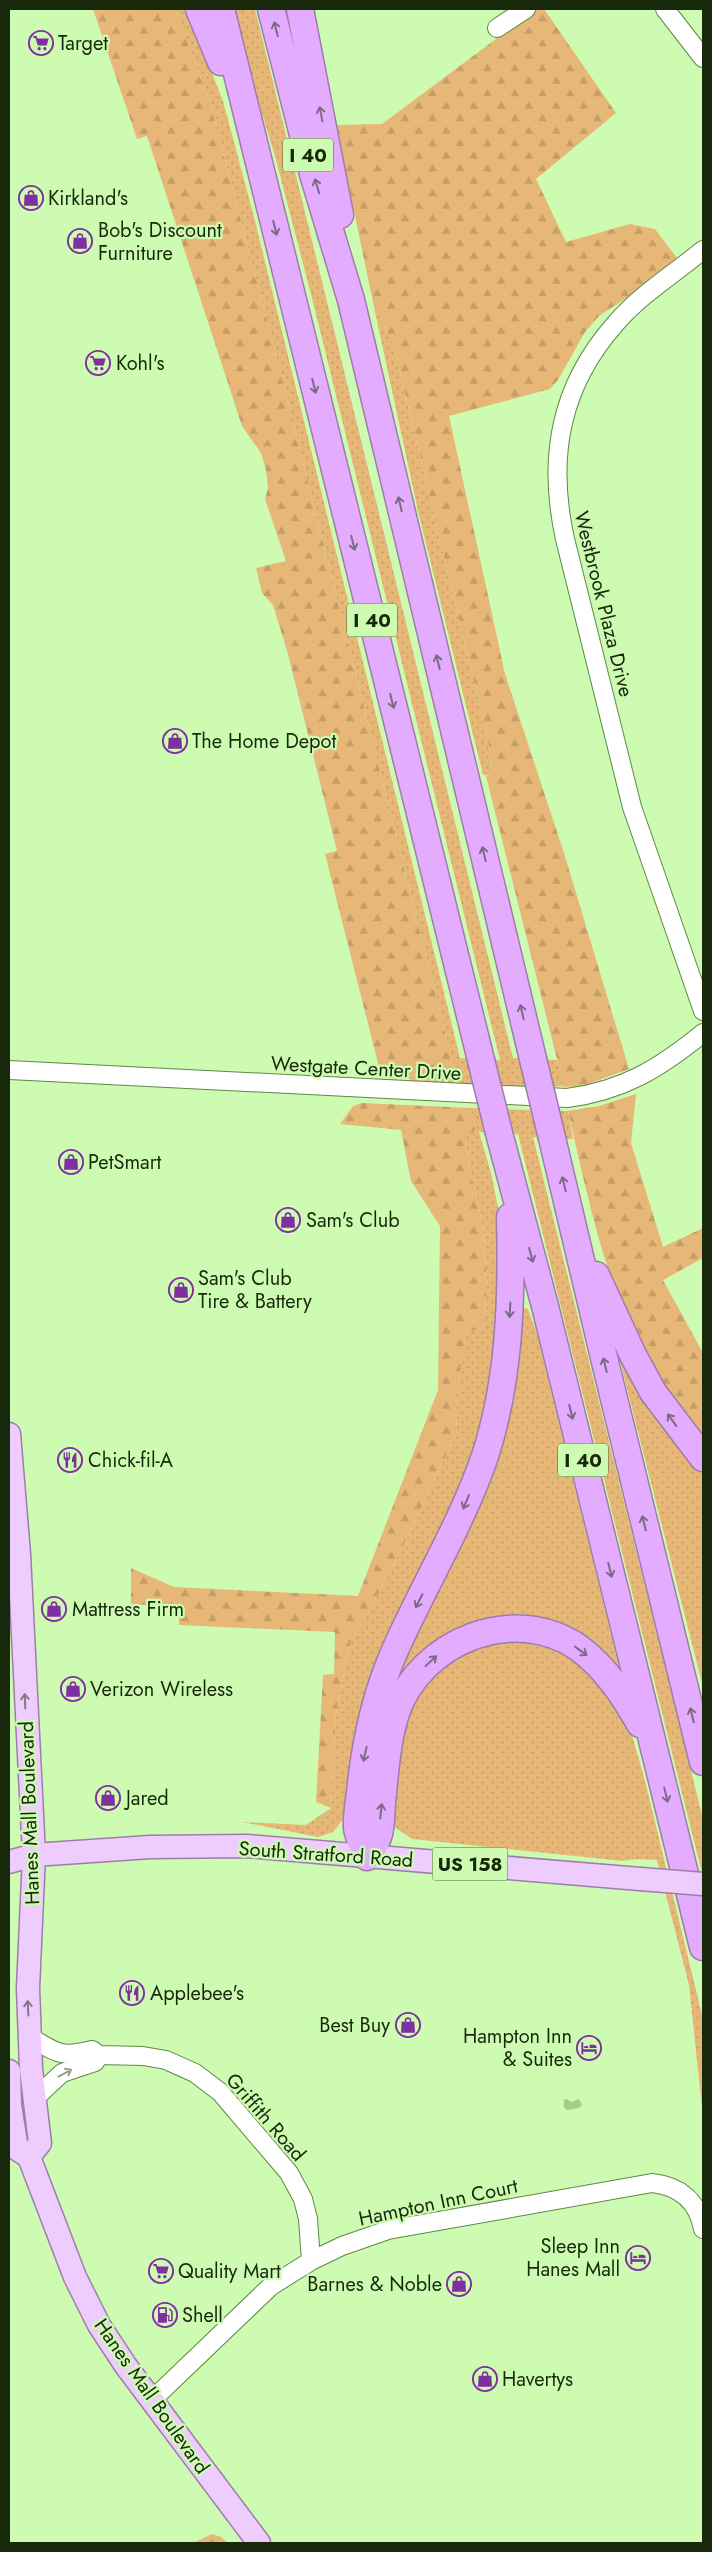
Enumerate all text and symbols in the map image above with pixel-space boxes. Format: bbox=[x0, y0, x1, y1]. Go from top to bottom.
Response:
one-way arrow bbox=[271, 22, 280, 38]
place label: Target bbox=[58, 29, 108, 58]
supermarket icon: Target bbox=[28, 30, 54, 56]
one-way arrow bbox=[316, 106, 325, 122]
road number: I 40 bbox=[283, 138, 333, 172]
one-way arrow bbox=[311, 179, 321, 195]
place label: Kirkland's bbox=[48, 184, 128, 213]
shop icon: Kirkland's bbox=[18, 185, 44, 211]
place label: Bob's Discount Furniture bbox=[98, 216, 222, 268]
one-way arrow bbox=[271, 219, 280, 235]
shop icon: Bob's Discount Furniture bbox=[67, 228, 93, 254]
place label: Kohl's bbox=[116, 349, 164, 378]
supermarket icon: Kohl's bbox=[85, 350, 111, 376]
one-way arrow bbox=[310, 377, 319, 393]
one-way arrow bbox=[395, 496, 404, 512]
street label: Westbrook Plaza Drive bbox=[566, 508, 641, 700]
one-way arrow bbox=[349, 535, 358, 551]
road number: I 40 bbox=[347, 604, 397, 636]
one-way arrow bbox=[433, 654, 442, 670]
one-way arrow bbox=[388, 693, 397, 709]
place label: The Home Depot bbox=[192, 727, 336, 756]
shop icon: The Home Depot bbox=[162, 728, 188, 754]
one-way arrow bbox=[479, 846, 488, 862]
one-way arrow bbox=[517, 1004, 526, 1020]
street label: Westgate Center Drive bbox=[270, 1049, 462, 1088]
place label: PetSmart bbox=[88, 1148, 161, 1177]
shop icon: PetSmart bbox=[58, 1149, 84, 1175]
one-way arrow bbox=[559, 1177, 568, 1193]
place label: Sam's Club bbox=[306, 1206, 400, 1235]
shop icon: Sam's Club bbox=[275, 1207, 301, 1233]
one-way arrow bbox=[527, 1247, 536, 1263]
place label: Sam's Club Tire & Battery bbox=[198, 1264, 312, 1316]
shop icon: Sam's Club Tire & Battery bbox=[168, 1277, 194, 1303]
one-way arrow bbox=[506, 1302, 515, 1318]
one-way arrow bbox=[600, 1358, 609, 1374]
one-way arrow bbox=[567, 1404, 576, 1420]
one-way arrow bbox=[667, 1414, 678, 1427]
road number: I 40 bbox=[558, 1444, 608, 1476]
place label: Chick-fil-A bbox=[88, 1446, 174, 1475]
restaurant icon: Chick-fil-A bbox=[57, 1447, 83, 1473]
one-way arrow bbox=[460, 1494, 470, 1509]
one-way arrow bbox=[639, 1515, 648, 1531]
one-way arrow bbox=[606, 1562, 615, 1578]
one-way arrow bbox=[414, 1594, 424, 1609]
place label: Mattress Firm bbox=[72, 1595, 184, 1624]
shop icon: Mattress Firm bbox=[41, 1596, 67, 1622]
one-way arrow bbox=[574, 1646, 588, 1656]
one-way arrow bbox=[425, 1655, 438, 1667]
place label: Verizon Wireless bbox=[90, 1675, 233, 1704]
shop icon: Verizon Wireless bbox=[60, 1676, 86, 1702]
one-way arrow bbox=[20, 1694, 30, 1710]
one-way arrow bbox=[686, 1707, 696, 1723]
street label: Hanes Mall Boulevard bbox=[12, 1721, 47, 1905]
one-way arrow bbox=[360, 1745, 369, 1761]
place label: Jared bbox=[123, 1784, 169, 1813]
shop icon: Jared bbox=[95, 1785, 121, 1811]
one-way arrow bbox=[661, 1786, 671, 1802]
one-way arrow bbox=[376, 1803, 386, 1819]
street label: South Stratford Road bbox=[238, 1834, 414, 1875]
road number: US 158 bbox=[432, 1848, 508, 1880]
place label: Applebee's bbox=[150, 1979, 244, 2008]
restaurant icon: Applebee's bbox=[119, 1980, 145, 2006]
one-way arrow bbox=[24, 2000, 33, 2016]
place label: Best Buy bbox=[319, 2011, 390, 2040]
shop icon: Best Buy bbox=[395, 2012, 421, 2038]
place label: Hampton Inn & Suites bbox=[463, 2022, 572, 2074]
hotel icon: Hampton Inn & Suites bbox=[576, 2035, 602, 2061]
street label: Griffith Road bbox=[219, 2067, 312, 2168]
one-way arrow bbox=[57, 2068, 72, 2078]
street label: Hampton Inn Court bbox=[356, 2171, 520, 2233]
place label: Sleep Inn Hanes Mall bbox=[526, 2232, 620, 2284]
hotel icon: Sleep Inn Hanes Mall bbox=[625, 2245, 651, 2271]
place label: Quality Mart bbox=[178, 2257, 281, 2286]
supermarket icon: Quality Mart bbox=[148, 2258, 174, 2284]
place label: Barnes & Noble bbox=[307, 2270, 442, 2299]
shop icon: Barnes & Noble bbox=[446, 2271, 472, 2297]
place label: Shell bbox=[182, 2301, 223, 2330]
fuel station icon: Shell bbox=[152, 2302, 178, 2328]
street label: Hanes Mall Boulevard bbox=[87, 2313, 216, 2480]
place label: Havertys bbox=[502, 2365, 573, 2394]
shop icon: Havertys bbox=[472, 2366, 498, 2392]

